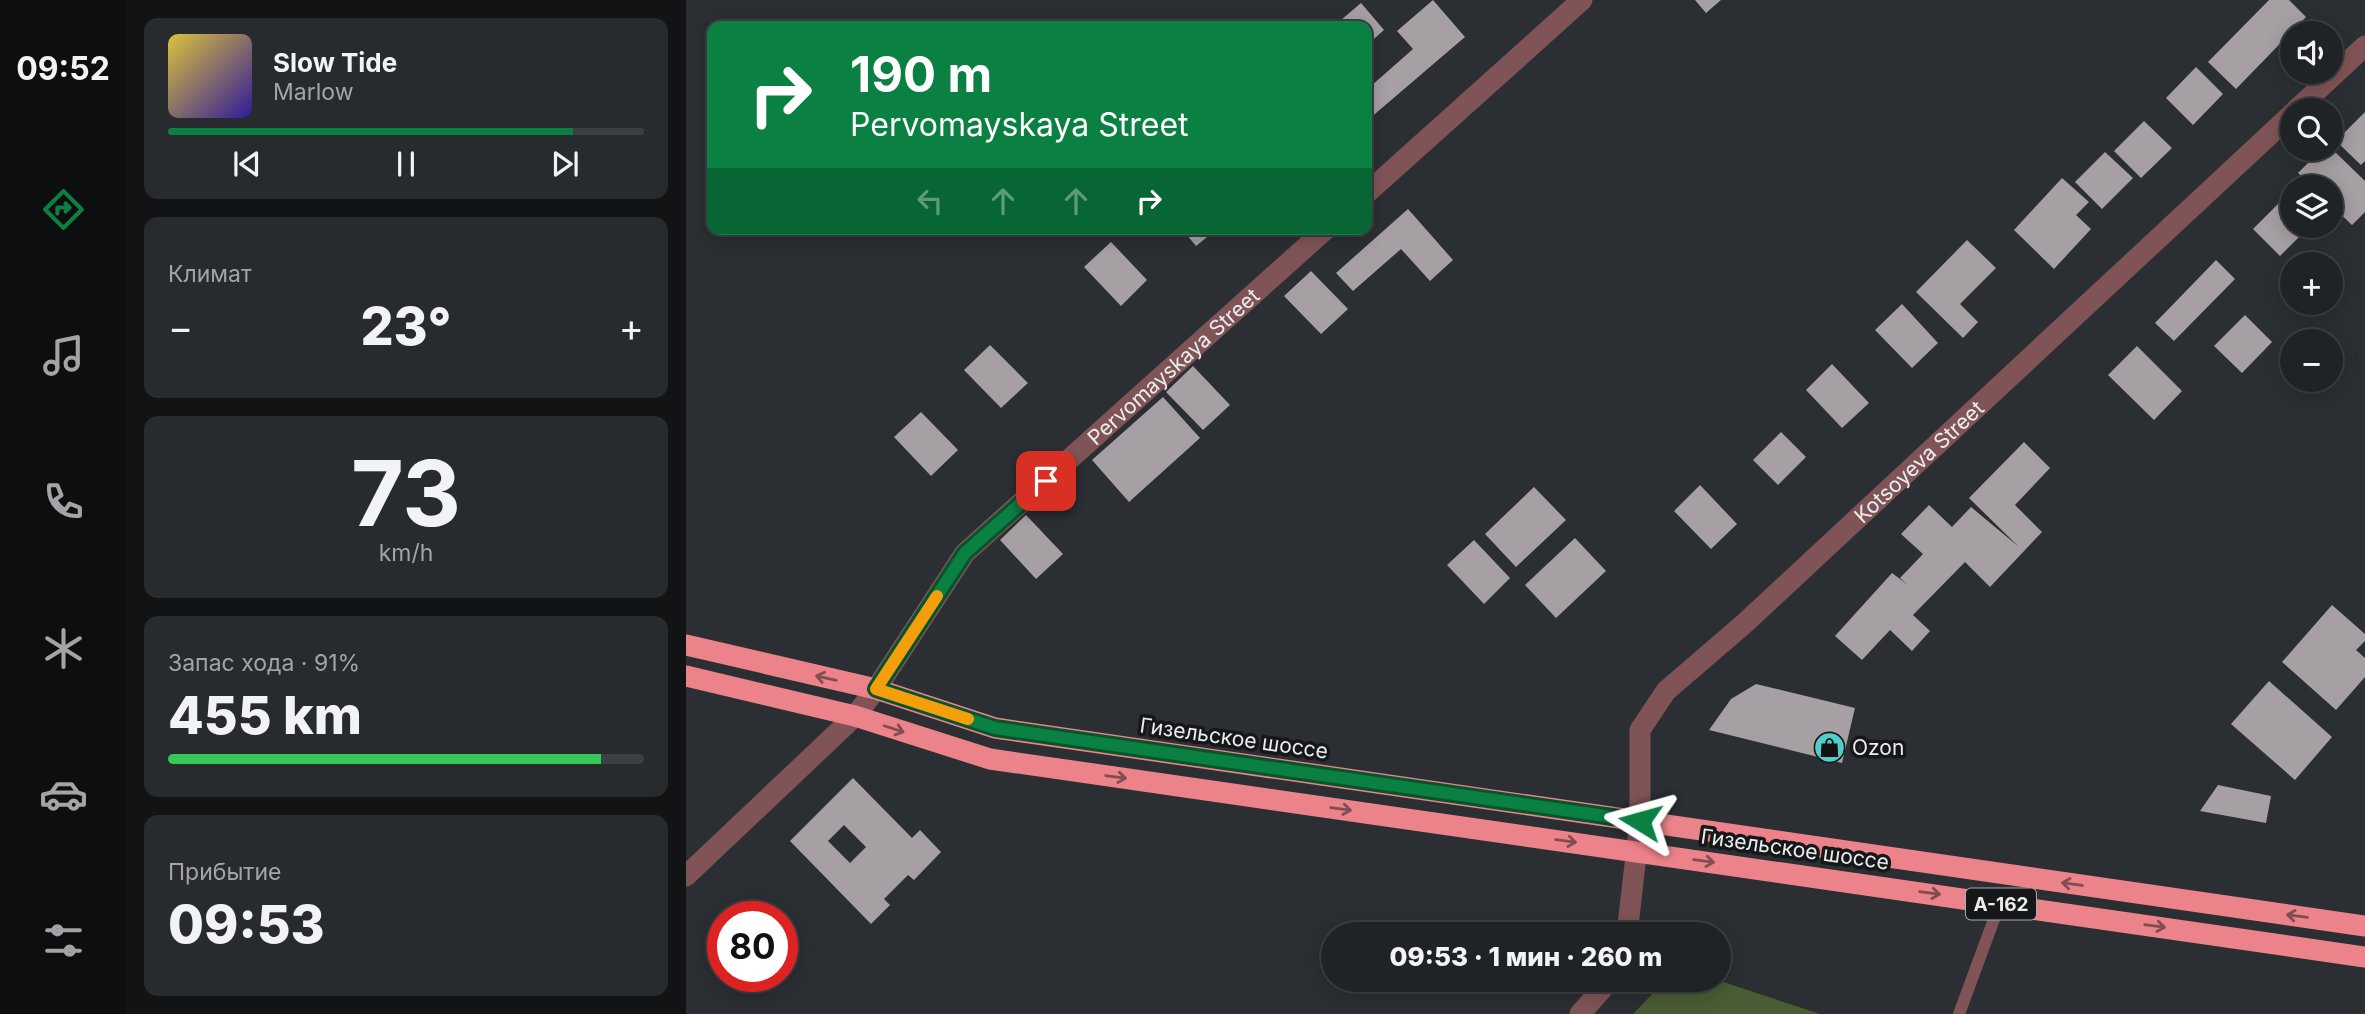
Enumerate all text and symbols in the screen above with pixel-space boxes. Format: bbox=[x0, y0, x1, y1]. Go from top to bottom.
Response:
map controls bbox=[2280, 21, 2343, 392]
button: sound bbox=[2280, 21, 2343, 84]
text: 190 m bbox=[850, 45, 992, 104]
text: Slow Tide bbox=[273, 47, 397, 78]
text: 09:52 bbox=[16, 49, 110, 88]
icon: right bbox=[735, 49, 826, 140]
text: Marlow bbox=[273, 78, 353, 106]
button: search bbox=[2280, 98, 2343, 161]
text: Pervomayskaya Street bbox=[850, 105, 1189, 144]
icon: previous bbox=[228, 145, 266, 183]
icon: pause bbox=[387, 145, 425, 183]
icon: next bbox=[546, 145, 584, 183]
button: layers bbox=[2280, 175, 2343, 238]
icon: left bbox=[911, 182, 949, 220]
icon: ahead bbox=[984, 182, 1022, 220]
icon: ahead bbox=[1057, 182, 1095, 220]
icon: right bbox=[1130, 182, 1168, 220]
icon: directions bbox=[39, 185, 88, 234]
button: + bbox=[2280, 252, 2343, 315]
text: Климат bbox=[168, 260, 252, 288]
street label: Pervomayskaya Street bbox=[1082, 283, 1264, 450]
text: 23° bbox=[360, 295, 452, 358]
text: − bbox=[168, 304, 193, 350]
text: + bbox=[619, 304, 644, 350]
button: − bbox=[2280, 329, 2343, 392]
icon: music bbox=[39, 331, 88, 380]
street label: Kotsoyeva Street bbox=[1849, 395, 1989, 528]
text: 73 bbox=[351, 438, 461, 548]
pin bbox=[1016, 451, 1076, 511]
icon: arrive bbox=[1027, 462, 1065, 500]
icon: phone bbox=[39, 477, 88, 526]
text: km/h bbox=[379, 539, 433, 567]
icon: climate bbox=[39, 624, 88, 673]
text: Запас хода · 91% bbox=[168, 649, 360, 677]
one-way arrow bbox=[815, 671, 838, 684]
text: 455 km bbox=[168, 684, 362, 747]
street label: Гизельское шоссе bbox=[1138, 712, 1330, 764]
one-way arrow bbox=[883, 724, 905, 736]
shop icon: Ozon bbox=[1812, 730, 1846, 764]
place label: Ozon bbox=[1852, 735, 1904, 760]
icon: car bbox=[39, 770, 88, 819]
one-way arrow bbox=[1104, 771, 1127, 784]
position arrow bbox=[1603, 784, 1677, 858]
one-way arrow bbox=[1329, 803, 1352, 816]
street label: Гизельское шоссе bbox=[1699, 823, 1891, 875]
one-way arrow bbox=[1555, 835, 1577, 848]
one-way arrow bbox=[1693, 854, 1715, 867]
text: Прибытие bbox=[168, 858, 281, 886]
one-way arrow bbox=[2061, 877, 2084, 890]
one-way arrow bbox=[1918, 887, 1940, 900]
road number: А-162 bbox=[1966, 888, 2036, 920]
text: 09:53 bbox=[168, 893, 325, 956]
speed limit sign: 80 bbox=[707, 901, 798, 992]
one-way arrow bbox=[2287, 910, 2309, 923]
icon: filters bbox=[39, 916, 88, 965]
one-way arrow bbox=[2143, 920, 2166, 933]
text: 09:53 · 1 мин · 260 m bbox=[1390, 941, 1662, 972]

